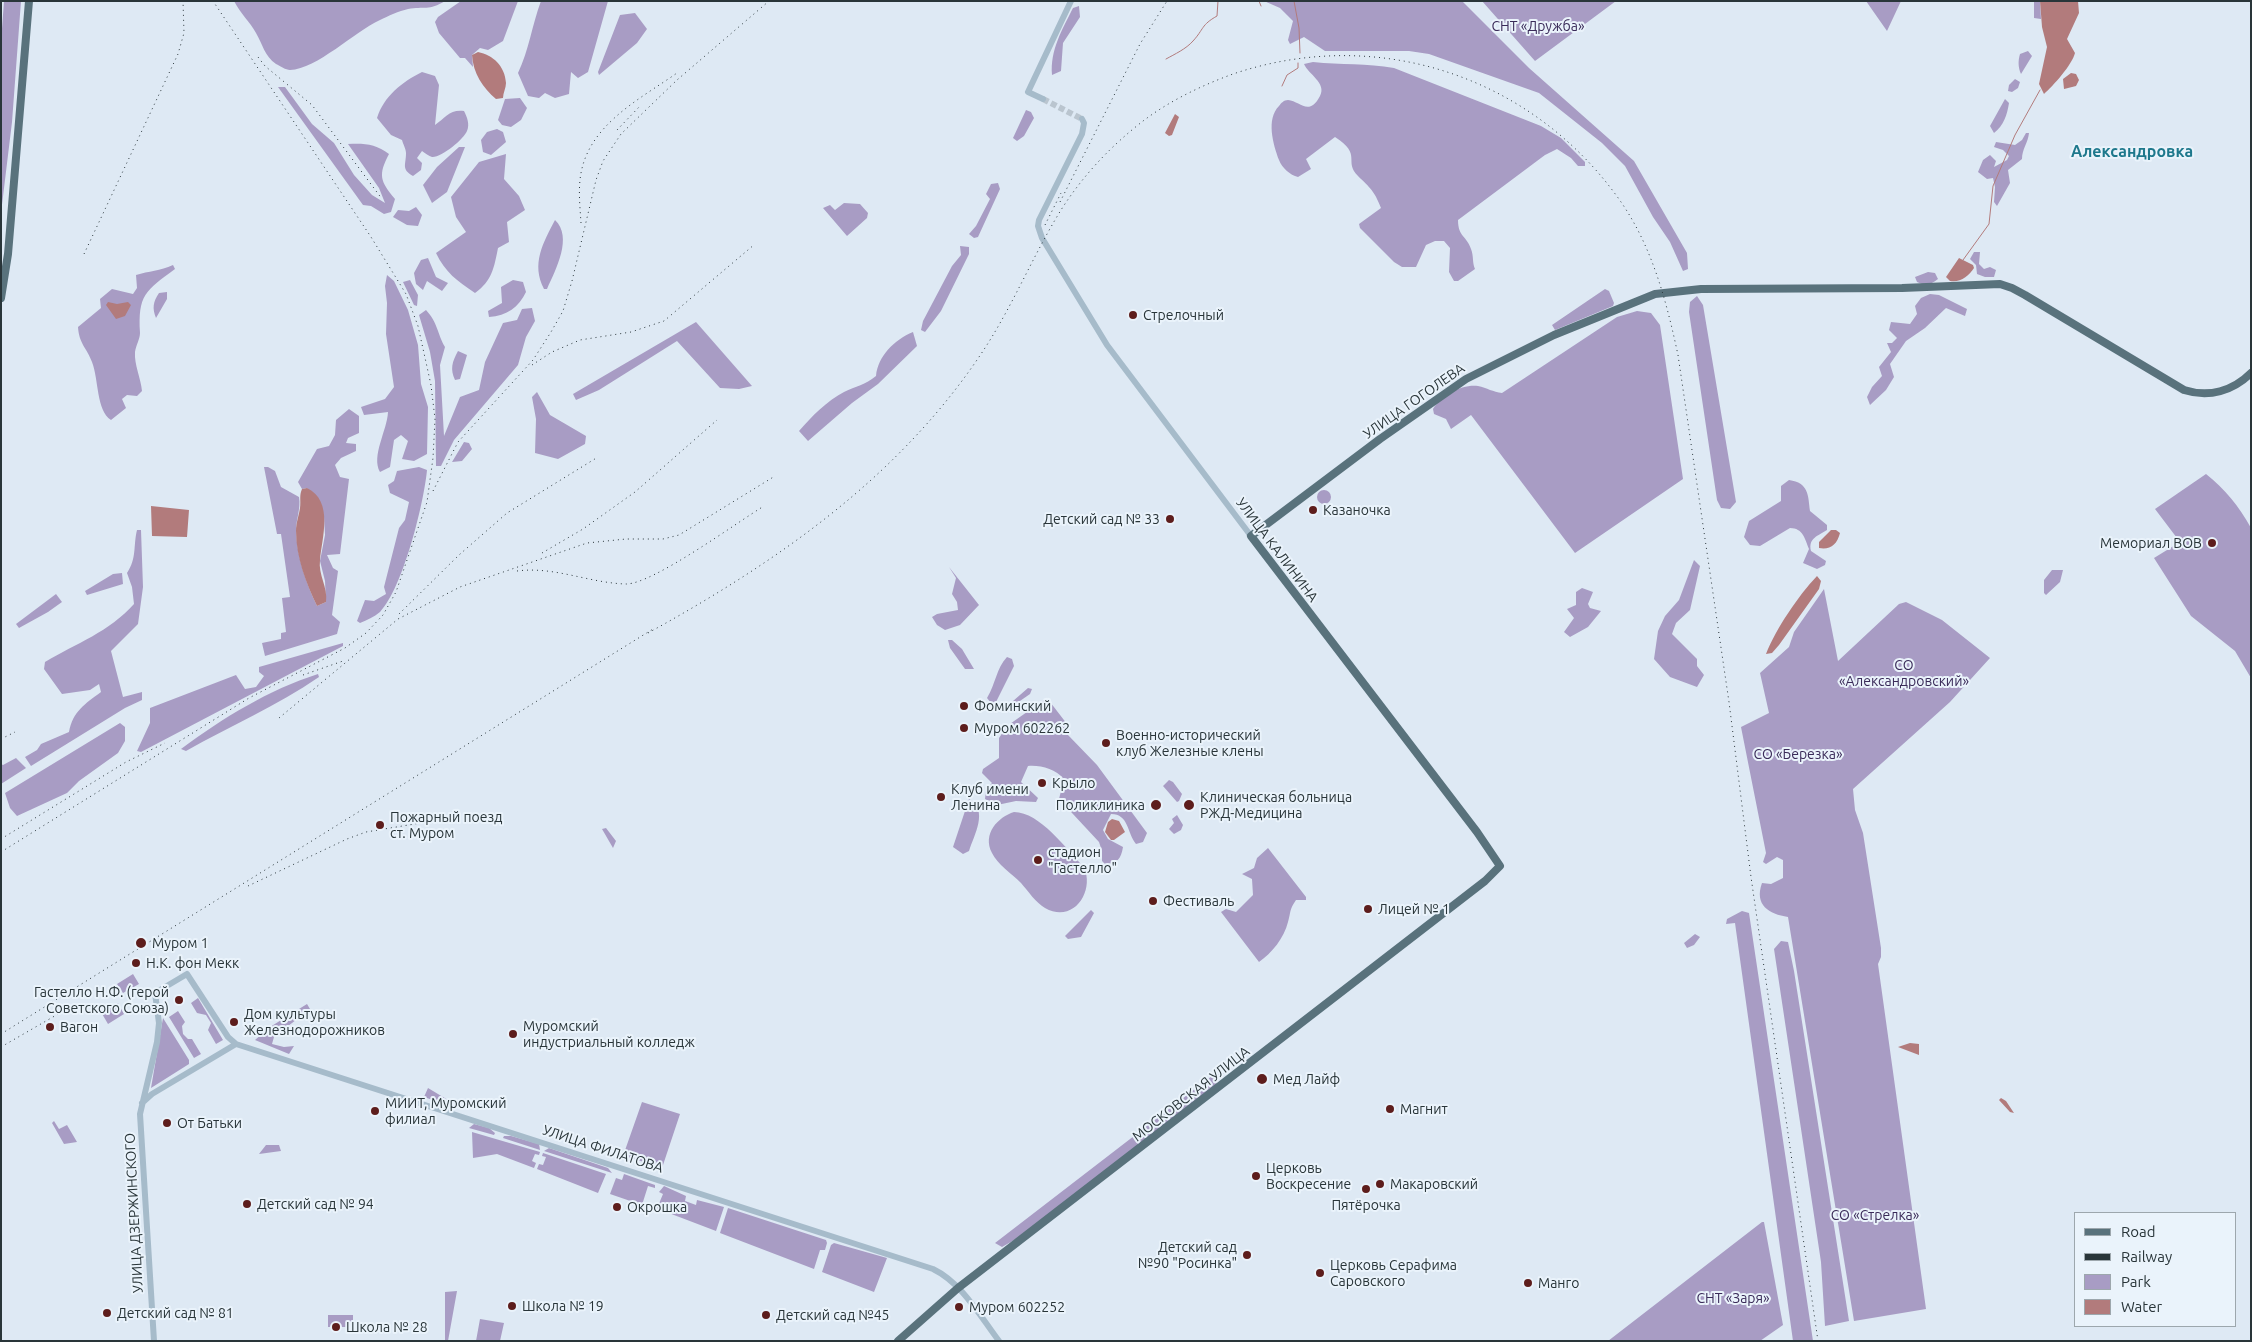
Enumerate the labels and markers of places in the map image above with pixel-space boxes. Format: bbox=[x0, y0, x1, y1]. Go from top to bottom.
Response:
place label: Стрелочный bbox=[1143, 307, 1224, 323]
marker: Стрелочный bbox=[1127, 309, 1139, 321]
place label: Казаночка bbox=[1323, 502, 1391, 518]
marker: Казаночка bbox=[1307, 504, 1319, 516]
place label: Детский сад № 33 bbox=[1043, 511, 1160, 527]
marker: Детский сад № 33 bbox=[1164, 513, 1176, 525]
place label: Мемориал ВОВ bbox=[2100, 535, 2202, 551]
marker: Мемориал ВОВ bbox=[2206, 537, 2218, 549]
place label: Фоминский bbox=[974, 698, 1051, 714]
marker: Фоминский bbox=[958, 700, 970, 712]
place label: Муром 602262 bbox=[974, 720, 1070, 736]
marker: Муром 602262 bbox=[958, 722, 970, 734]
place label: Военно-исторический клуб Железные клены bbox=[1116, 727, 1264, 760]
marker: Военно-исторический клуб Железные клены bbox=[1100, 737, 1112, 749]
place label: Крыло bbox=[1052, 775, 1096, 791]
marker: Крыло bbox=[1036, 777, 1048, 789]
place label: Клуб имени Ленина bbox=[951, 781, 1029, 814]
place label: Клиническая больница РЖД-Медицина bbox=[1200, 789, 1352, 822]
marker: Клуб имени Ленина bbox=[935, 791, 947, 803]
place label: Поликлиника bbox=[1056, 797, 1145, 813]
marker: Поликлиника bbox=[1149, 798, 1163, 812]
marker: Клиническая больница РЖД-Медицина bbox=[1182, 798, 1196, 812]
place label: Пожарный поезд ст. Муром bbox=[390, 809, 502, 842]
marker: Пожарный поезд ст. Муром bbox=[374, 819, 386, 831]
place label: стадион "Гастелло" bbox=[1048, 844, 1117, 876]
marker: стадион "Гастелло" bbox=[1032, 854, 1044, 866]
place label: Фестиваль bbox=[1163, 893, 1234, 909]
marker: Фестиваль bbox=[1147, 895, 1159, 907]
place label: Лицей № 1 bbox=[1378, 901, 1450, 917]
marker: Лицей № 1 bbox=[1362, 903, 1374, 915]
place label: Муром 1 bbox=[152, 935, 209, 951]
marker: Муром 1 bbox=[134, 936, 148, 950]
place label: Н.К. фон Мекк bbox=[146, 955, 239, 971]
marker: Н.К. фон Мекк bbox=[130, 957, 142, 969]
place label: Гастелло Н.Ф. (герой Советского Союза) bbox=[34, 984, 169, 1016]
marker: Гастелло Н.Ф. (герой Советского Союза) bbox=[173, 994, 185, 1006]
place label: Дом культуры Железнодорожников bbox=[244, 1006, 385, 1038]
marker: Дом культуры Железнодорожников bbox=[228, 1016, 240, 1028]
place label: Муромский индустриальный колледж bbox=[523, 1018, 695, 1050]
place label: Вагон bbox=[60, 1019, 98, 1035]
marker: Вагон bbox=[44, 1021, 56, 1033]
marker: Муромский индустриальный колледж bbox=[507, 1028, 519, 1040]
place label: Мед Лайф bbox=[1273, 1071, 1340, 1087]
marker: Мед Лайф bbox=[1255, 1072, 1269, 1086]
place label: МИИТ, Муромский филиал bbox=[385, 1095, 506, 1128]
place label: Магнит bbox=[1400, 1101, 1448, 1117]
marker: Магнит bbox=[1384, 1103, 1396, 1115]
marker: МИИТ, Муромский филиал bbox=[369, 1105, 381, 1117]
place label: От Батьки bbox=[177, 1115, 242, 1131]
marker: От Батьки bbox=[161, 1117, 173, 1129]
place label: Церковь Воскресение bbox=[1266, 1160, 1351, 1192]
marker: Церковь Воскресение bbox=[1250, 1170, 1262, 1182]
place label: Макаровский bbox=[1390, 1176, 1478, 1192]
marker: Макаровский bbox=[1374, 1178, 1386, 1190]
marker: Пятёрочка bbox=[1360, 1183, 1372, 1195]
place label: Детский сад № 94 bbox=[257, 1196, 374, 1212]
place label: Пятёрочка bbox=[1331, 1197, 1401, 1213]
marker: Детский сад № 94 bbox=[241, 1198, 253, 1210]
place label: Окрошка bbox=[627, 1199, 687, 1215]
marker: Окрошка bbox=[611, 1201, 623, 1213]
place label: Детский сад №90 "Росинка" bbox=[1138, 1239, 1237, 1272]
marker: Детский сад №90 "Росинка" bbox=[1241, 1249, 1253, 1261]
place label: Церковь Серафима Саровского bbox=[1330, 1257, 1457, 1290]
marker: Церковь Серафима Саровского bbox=[1314, 1267, 1326, 1279]
place label: Манго bbox=[1538, 1275, 1579, 1291]
marker: Манго bbox=[1522, 1277, 1534, 1289]
place label: Школа № 19 bbox=[522, 1298, 604, 1314]
place label: Муром 602252 bbox=[969, 1299, 1065, 1315]
marker: Школа № 19 bbox=[506, 1300, 518, 1312]
marker: Муром 602252 bbox=[953, 1301, 965, 1313]
place label: Детский сад № 81 bbox=[117, 1305, 234, 1321]
marker: Детский сад № 81 bbox=[101, 1307, 113, 1319]
place label: Детский сад №45 bbox=[776, 1307, 890, 1323]
marker: Детский сад №45 bbox=[760, 1309, 772, 1321]
place label: Школа № 28 bbox=[346, 1319, 428, 1335]
marker: Школа № 28 bbox=[330, 1321, 342, 1333]

